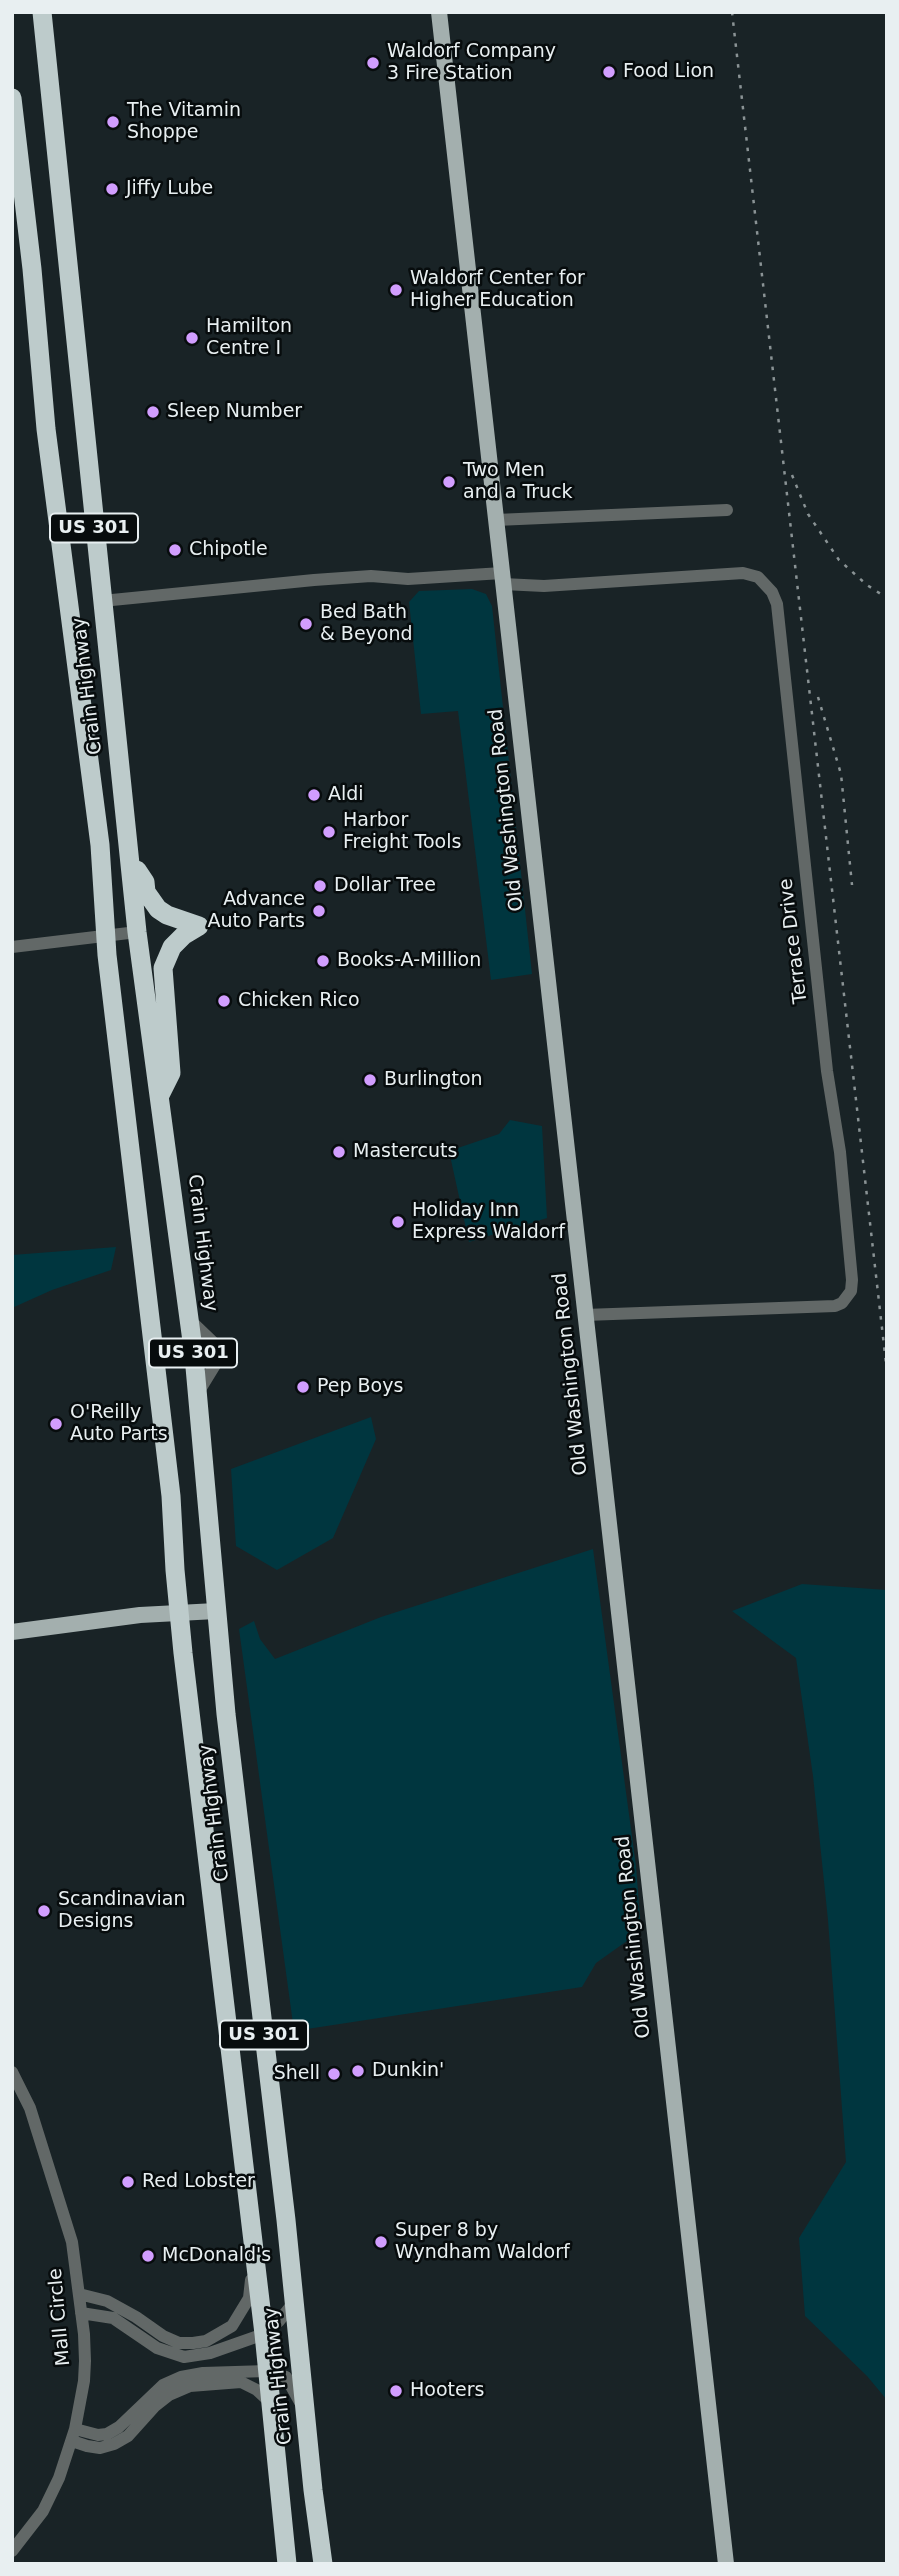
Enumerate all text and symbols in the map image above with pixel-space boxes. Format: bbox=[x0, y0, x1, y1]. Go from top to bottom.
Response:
place label: Waldorf Company 3 Fire Station bbox=[387, 41, 556, 85]
marker: Waldorf Company 3 Fire Station bbox=[365, 55, 381, 71]
place label: Food Lion bbox=[623, 61, 714, 83]
marker: Food Lion bbox=[601, 64, 617, 80]
place label: The Vitamin Shoppe bbox=[127, 100, 241, 144]
marker: The Vitamin Shoppe bbox=[105, 114, 121, 130]
place label: Jiffy Lube bbox=[126, 178, 213, 200]
marker: Jiffy Lube bbox=[104, 181, 120, 197]
place label: Waldorf Center for Higher Education bbox=[410, 268, 585, 312]
marker: Waldorf Center for Higher Education bbox=[388, 282, 404, 298]
place label: Hamilton Centre I bbox=[206, 316, 292, 360]
marker: Hamilton Centre I bbox=[184, 330, 200, 346]
place label: Sleep Number bbox=[167, 401, 302, 423]
marker: Sleep Number bbox=[145, 404, 161, 420]
place label: Two Men and a Truck bbox=[463, 460, 573, 504]
marker: Two Men and a Truck bbox=[441, 474, 457, 490]
road number: US 301 bbox=[50, 514, 138, 542]
place label: Chipotle bbox=[189, 539, 268, 561]
marker: Chipotle bbox=[167, 542, 183, 558]
place label: Bed Bath & Beyond bbox=[320, 602, 413, 646]
street label: Crain Highway bbox=[68, 616, 108, 756]
marker: Bed Bath & Beyond bbox=[298, 616, 314, 632]
street label: Old Washington Road bbox=[485, 708, 529, 912]
place label: Aldi bbox=[328, 784, 364, 806]
marker: Aldi bbox=[306, 787, 322, 803]
place label: Harbor Freight Tools bbox=[343, 810, 461, 854]
marker: Harbor Freight Tools bbox=[321, 824, 337, 840]
place label: Dollar Tree bbox=[334, 875, 436, 897]
street label: Terrace Drive bbox=[775, 877, 813, 1005]
marker: Dollar Tree bbox=[312, 878, 328, 894]
place label: Advance Auto Parts bbox=[207, 889, 305, 933]
marker: Advance Auto Parts bbox=[311, 903, 327, 919]
place label: Books-A-Million bbox=[337, 950, 481, 972]
marker: Books-A-Million bbox=[315, 953, 331, 969]
place label: Chicken Rico bbox=[238, 990, 360, 1012]
marker: Chicken Rico bbox=[216, 993, 232, 1009]
place label: Burlington bbox=[384, 1069, 483, 1091]
marker: Burlington bbox=[362, 1072, 378, 1088]
place label: Mastercuts bbox=[353, 1141, 457, 1163]
marker: Mastercuts bbox=[331, 1144, 347, 1160]
street label: Crain Highway bbox=[182, 1173, 222, 1313]
place label: Holiday Inn Express Waldorf bbox=[412, 1200, 565, 1244]
marker: Holiday Inn Express Waldorf bbox=[390, 1214, 406, 1230]
street label: Old Washington Road bbox=[549, 1272, 593, 1476]
road number: US 301 bbox=[149, 1338, 237, 1368]
place label: Pep Boys bbox=[317, 1376, 403, 1398]
marker: Pep Boys bbox=[295, 1379, 311, 1395]
place label: O'Reilly Auto Parts bbox=[70, 1402, 168, 1446]
marker: O'Reilly Auto Parts bbox=[48, 1416, 64, 1432]
street label: Crain Highway bbox=[195, 1743, 235, 1883]
street label: Old Washington Road bbox=[612, 1835, 656, 2039]
place label: Scandinavian Designs bbox=[58, 1889, 185, 1933]
marker: Scandinavian Designs bbox=[36, 1903, 52, 1919]
road number: US 301 bbox=[220, 2021, 308, 2050]
place label: Dunkin' bbox=[372, 2060, 444, 2082]
place label: Shell bbox=[274, 2063, 320, 2085]
marker: Dunkin' bbox=[350, 2063, 366, 2079]
marker: Shell bbox=[326, 2066, 342, 2082]
place label: Red Lobster bbox=[142, 2171, 255, 2193]
marker: Red Lobster bbox=[120, 2174, 136, 2190]
place label: Super 8 by Wyndham Waldorf bbox=[395, 2220, 570, 2264]
marker: Super 8 by Wyndham Waldorf bbox=[373, 2234, 389, 2250]
place label: McDonald's bbox=[162, 2245, 271, 2267]
marker: McDonald's bbox=[140, 2248, 156, 2264]
street label: Mall Circle bbox=[44, 2267, 76, 2367]
street label: Crain Highway bbox=[260, 2306, 298, 2446]
place label: Hooters bbox=[410, 2380, 484, 2402]
marker: Hooters bbox=[388, 2383, 404, 2399]

